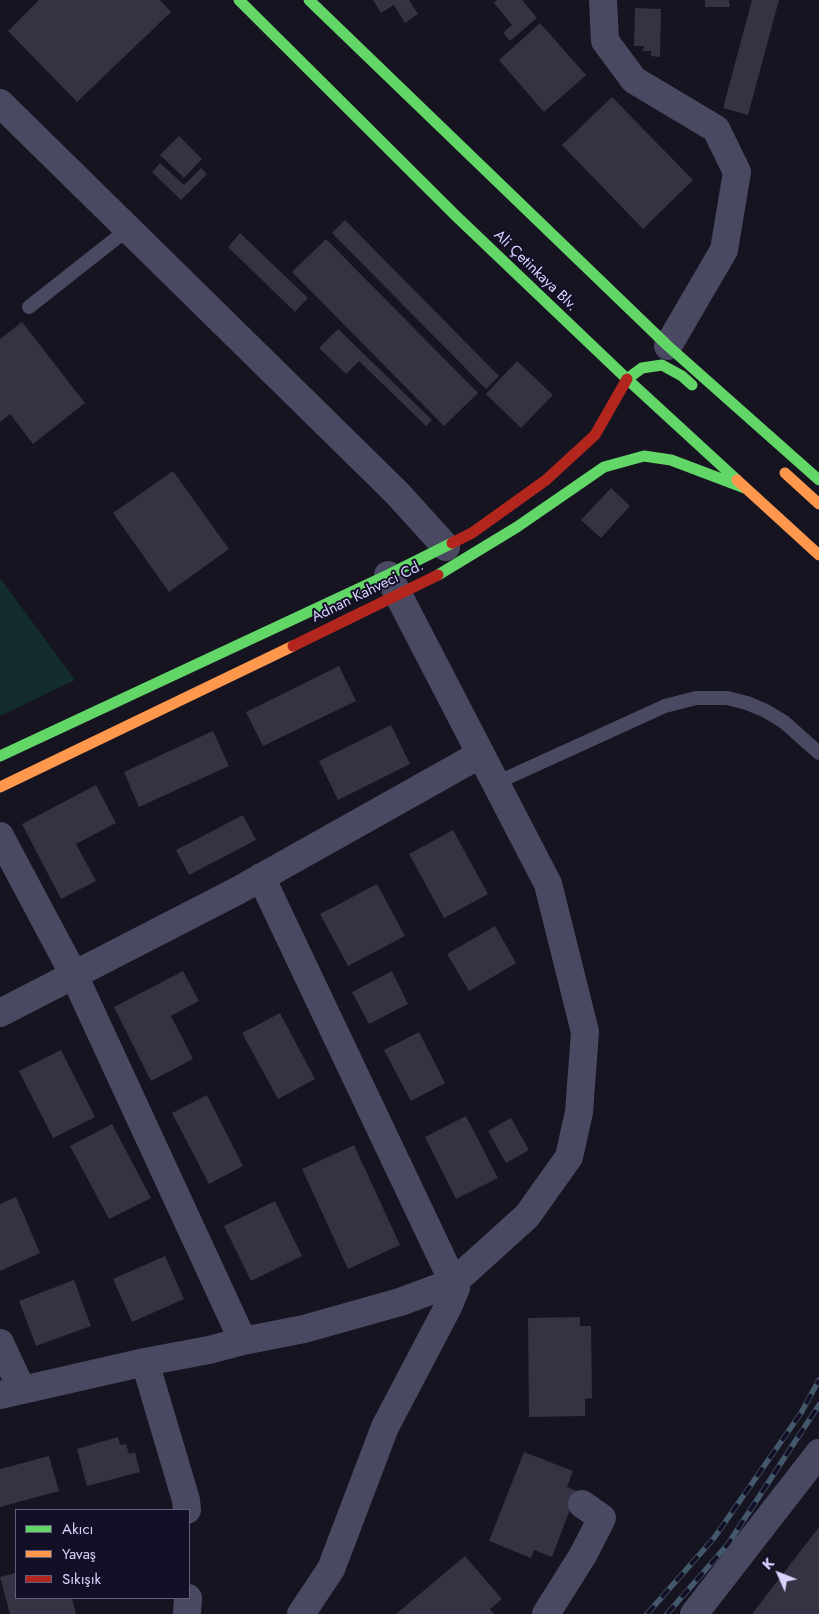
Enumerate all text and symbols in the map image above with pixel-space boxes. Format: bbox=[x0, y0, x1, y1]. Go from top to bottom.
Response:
street label: Ali Çetinkaya Blv. bbox=[489, 227, 581, 315]
street label: Adnan Kahveci Cd. bbox=[309, 557, 427, 627]
legend bbox=[15, 1509, 190, 1599]
text: Akıcı bbox=[62, 1518, 93, 1540]
text: Yavaş bbox=[62, 1543, 96, 1565]
north arrow bbox=[754, 1549, 804, 1599]
text: K bbox=[758, 1553, 779, 1574]
text: Sıkışık bbox=[62, 1568, 101, 1590]

